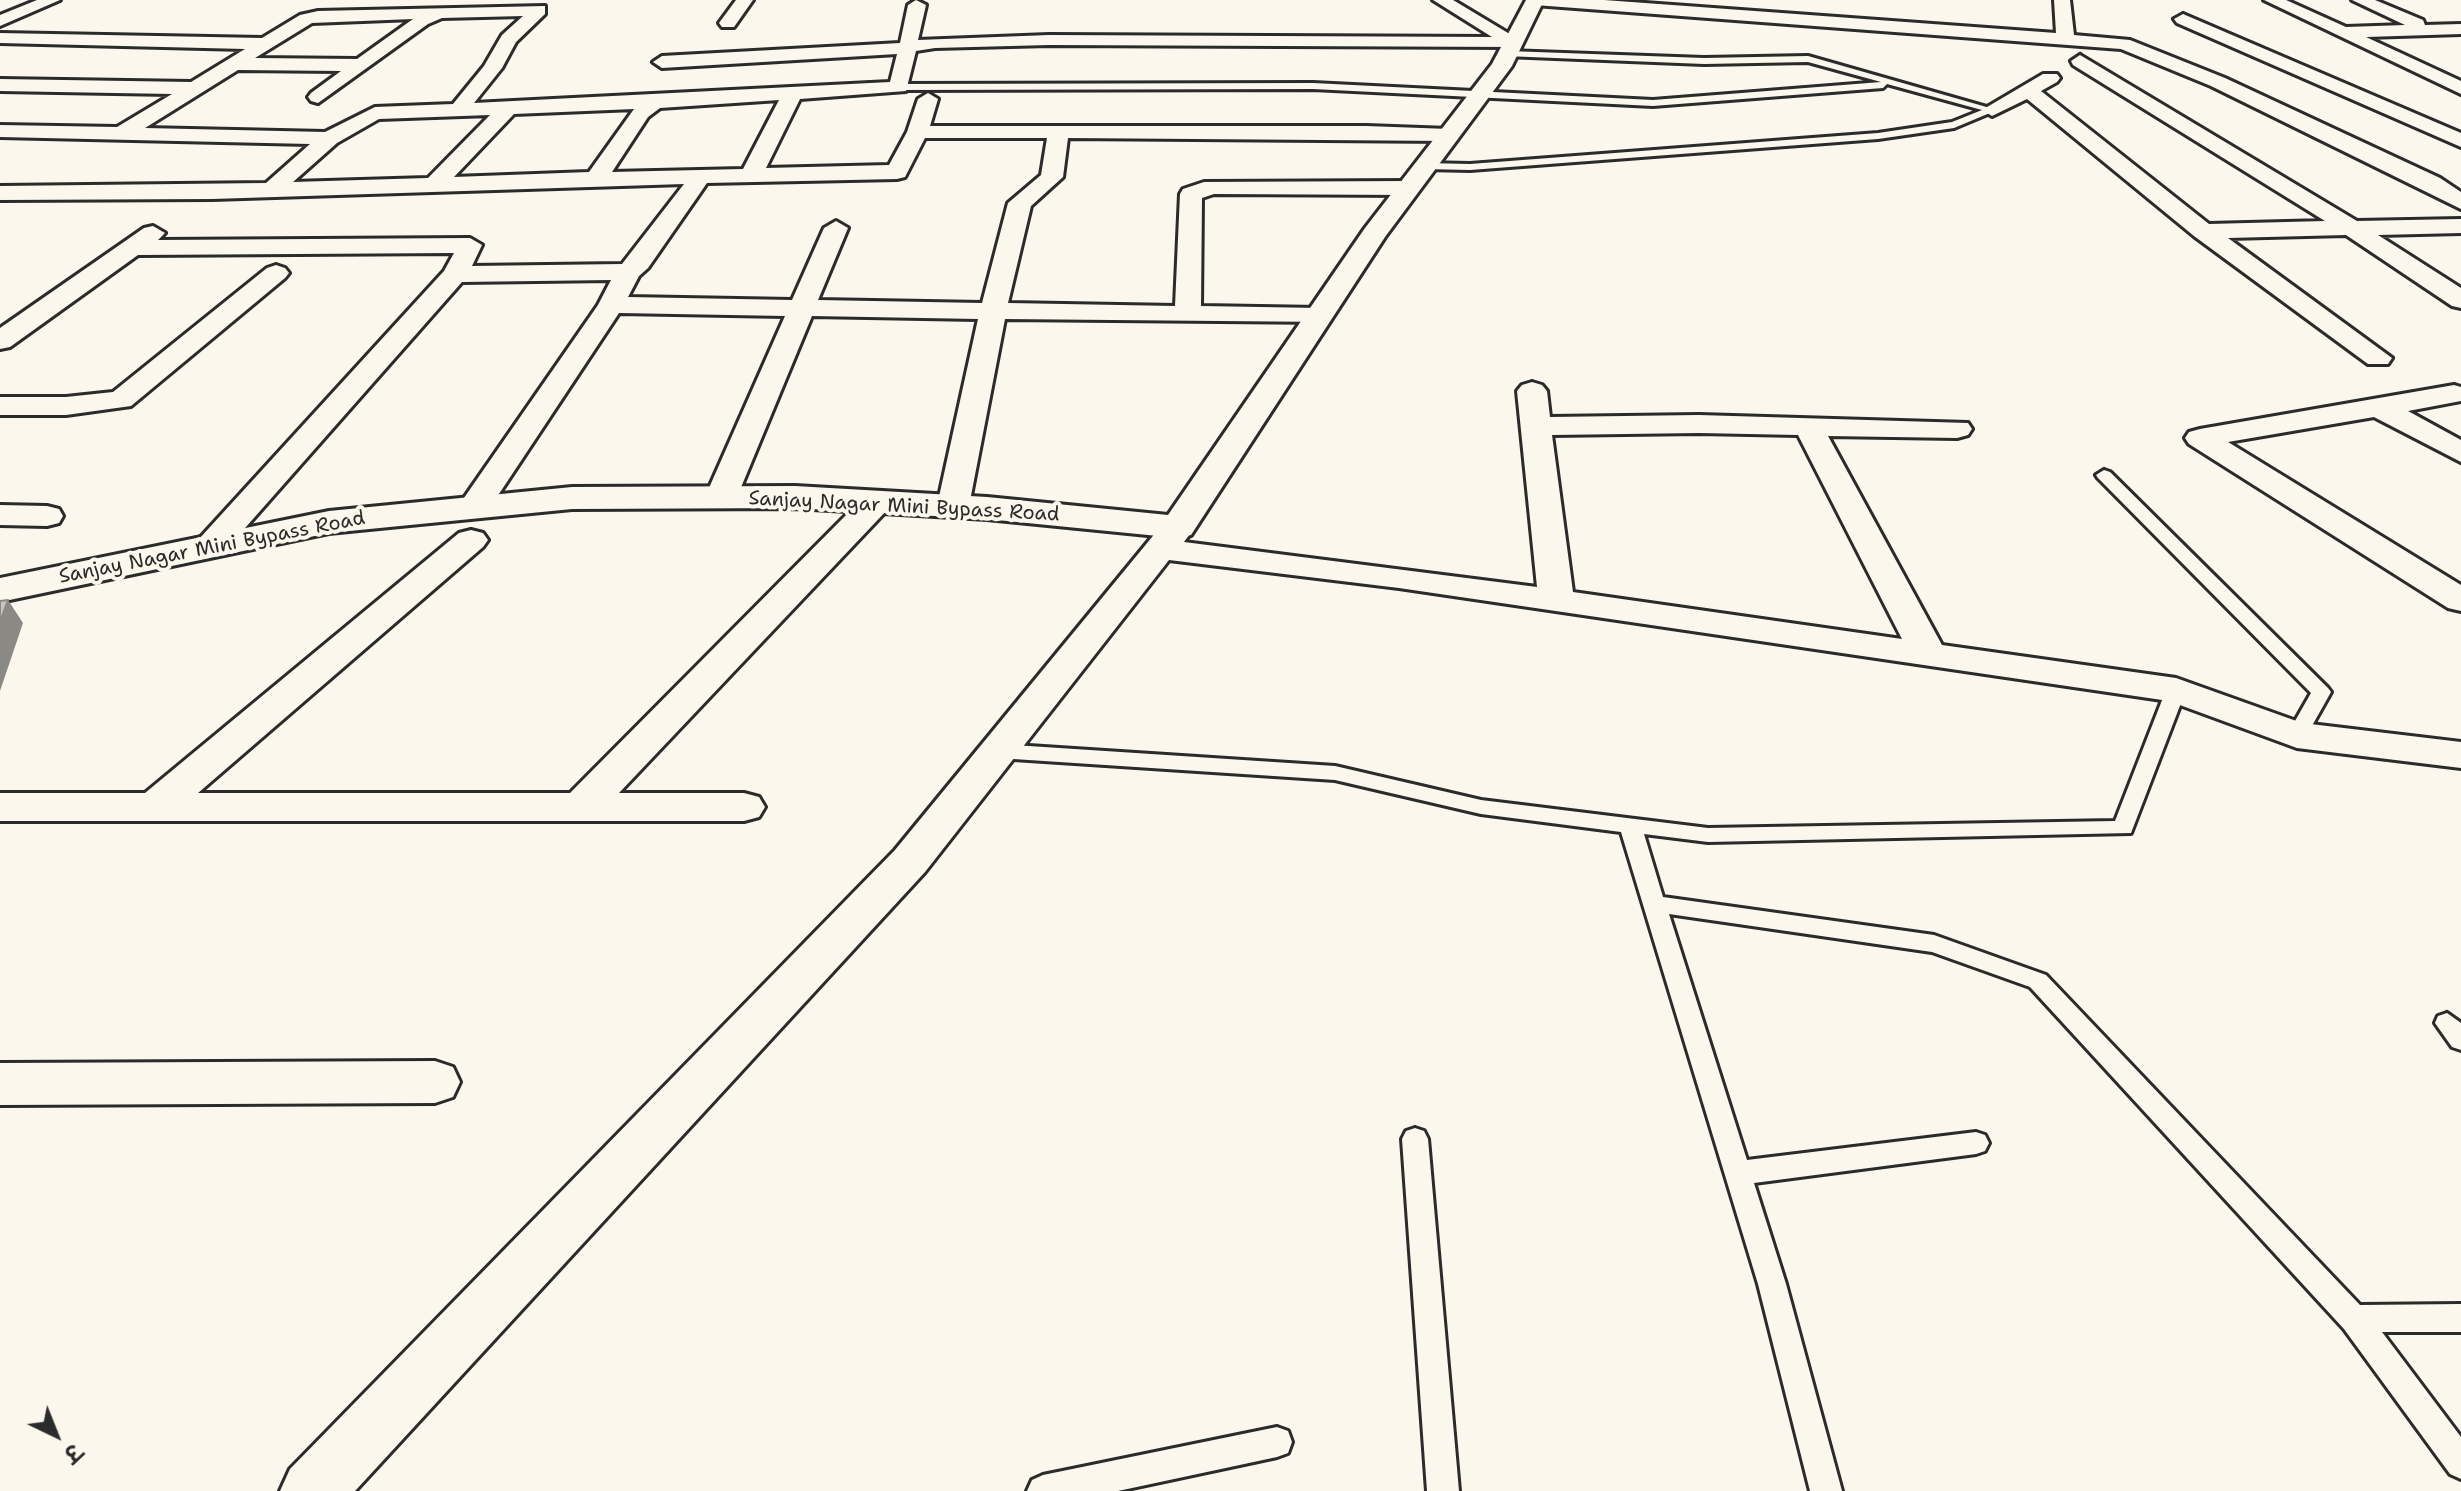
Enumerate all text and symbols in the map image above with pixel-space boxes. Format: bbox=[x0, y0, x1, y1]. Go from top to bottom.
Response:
street label: Sanjay Nagar Mini Bypass Road bbox=[748, 487, 1060, 527]
street label: Sanjay Nagar Mini Bypass Road bbox=[57, 507, 367, 589]
north arrow bbox=[16, 1395, 96, 1475]
text: उ bbox=[57, 1437, 88, 1469]

